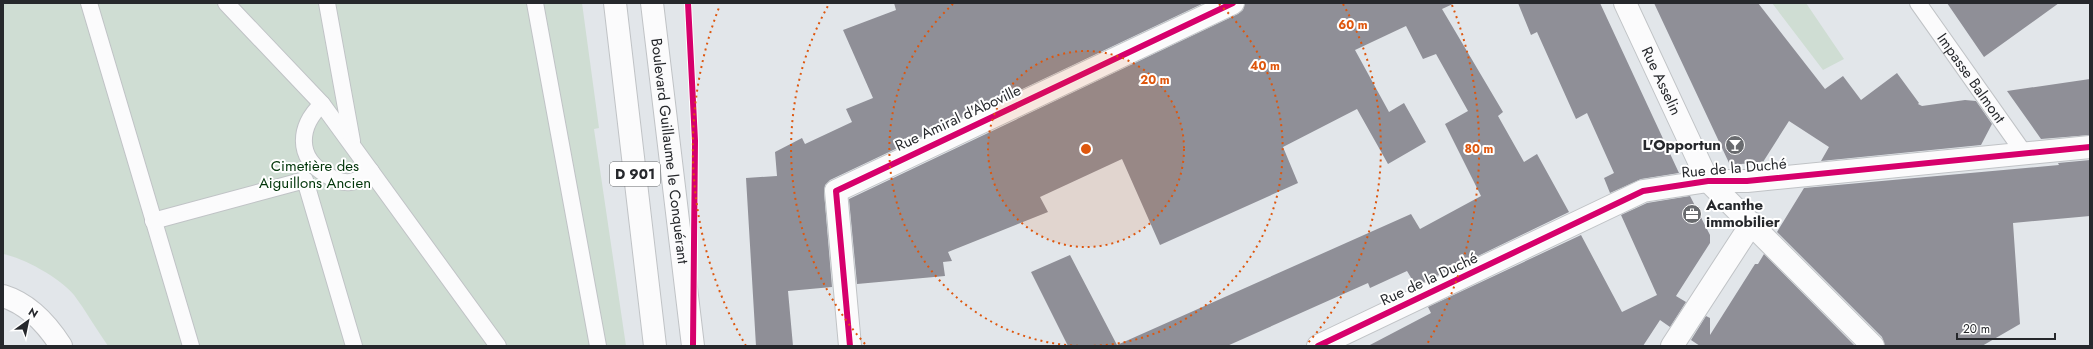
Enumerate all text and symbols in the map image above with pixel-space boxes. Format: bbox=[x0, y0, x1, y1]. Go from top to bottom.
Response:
text: 60 m bbox=[1338, 16, 1368, 34]
street label: Impasse Balmont bbox=[1932, 29, 2011, 128]
street label: Boulevard Guillaume le Conquérant bbox=[645, 37, 694, 265]
street label: Rue Asselin bbox=[1636, 43, 1687, 119]
text: 40 m bbox=[1250, 57, 1280, 75]
text: 20 m bbox=[1140, 71, 1170, 89]
street label: Rue Amiral d'Aboville bbox=[892, 79, 1025, 157]
place label: L'Opportun bbox=[1642, 134, 1721, 156]
bar icon: L'Opportun bbox=[1724, 134, 1746, 156]
text: 80 m bbox=[1465, 140, 1494, 158]
centre of rings bbox=[1079, 142, 1093, 156]
street label: Rue de la Duché bbox=[1681, 152, 1788, 184]
park label: Cimetière des Aiguillons Ancien bbox=[259, 155, 371, 194]
road number: D 901 bbox=[610, 162, 660, 186]
place label: Acanthe immobilier bbox=[1705, 194, 1781, 233]
office icon: Acanthe immobilier bbox=[1681, 203, 1703, 225]
street label: Rue de la Duché bbox=[1377, 247, 1482, 311]
north arrow bbox=[8, 301, 48, 341]
text: N bbox=[25, 304, 41, 322]
scale bar bbox=[1957, 315, 2055, 341]
text: 20 m bbox=[1963, 320, 1990, 338]

